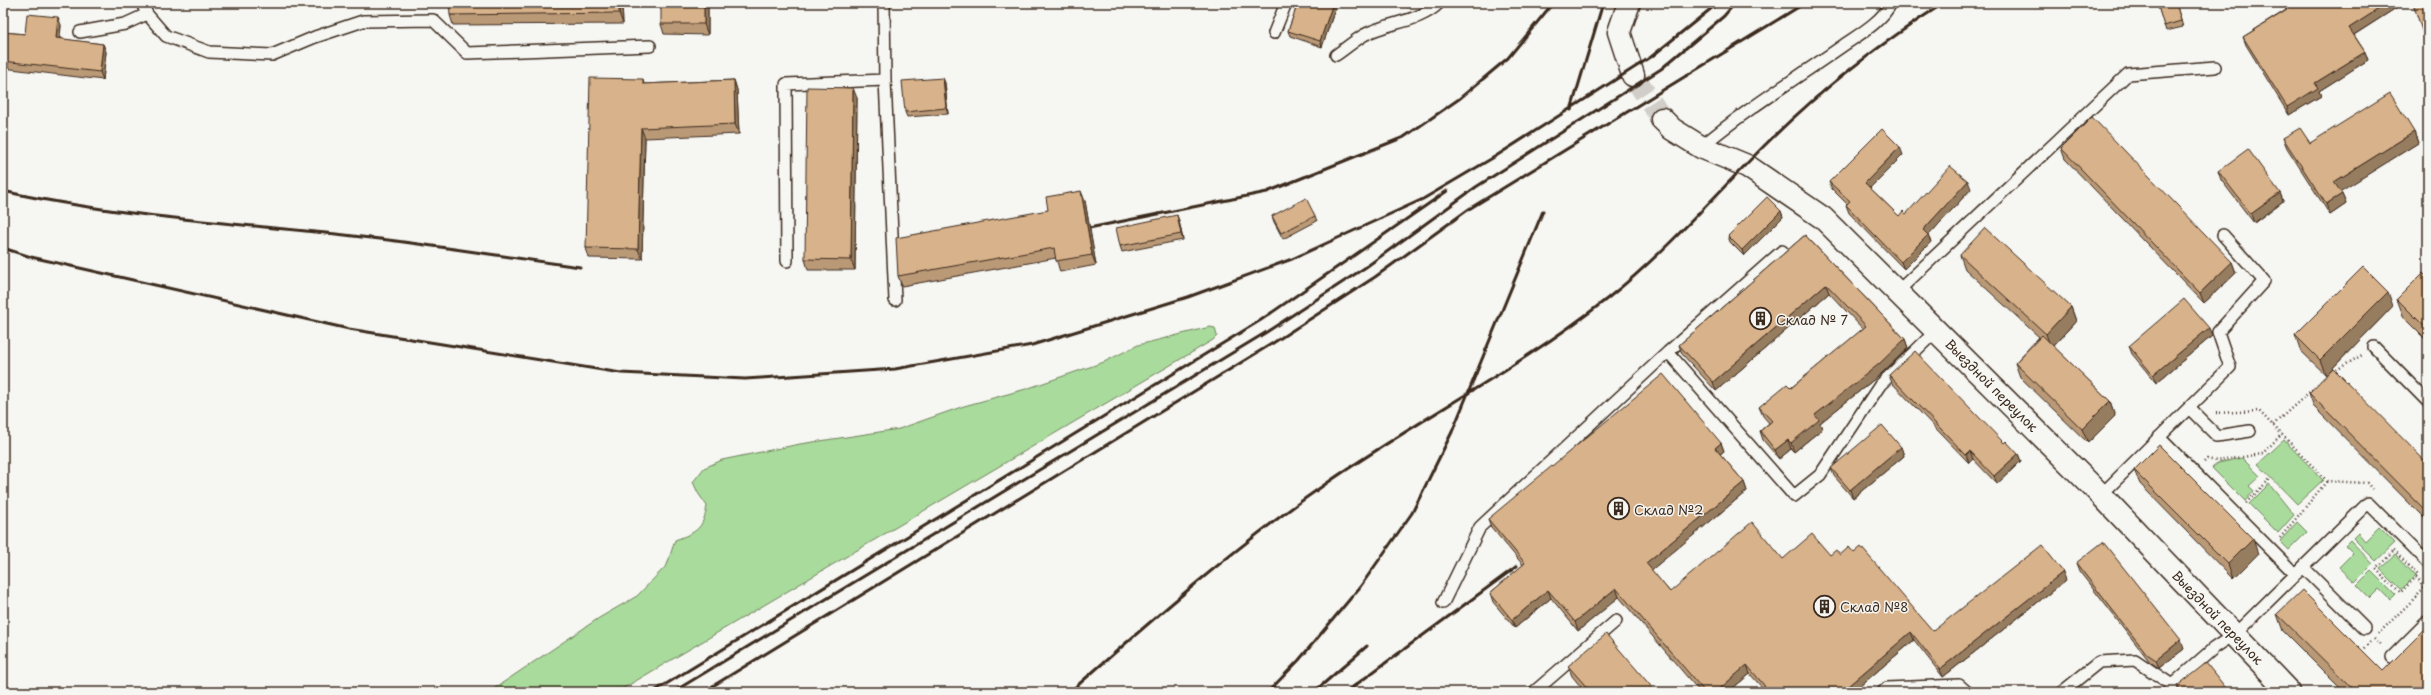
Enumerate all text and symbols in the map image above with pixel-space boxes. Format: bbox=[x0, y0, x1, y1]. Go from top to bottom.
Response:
building icon: Склад № 7 bbox=[1747, 306, 1773, 332]
place label: Склад № 7 bbox=[1776, 310, 1848, 329]
street label: Выездной переулок bbox=[1941, 334, 2043, 436]
building icon: Склад №2 bbox=[1606, 496, 1632, 522]
place label: Склад №2 bbox=[1634, 500, 1703, 519]
street label: Выездной переулок bbox=[2168, 566, 2268, 668]
building icon: Склад №8 bbox=[1811, 593, 1837, 619]
place label: Склад №8 bbox=[1840, 597, 1908, 616]

